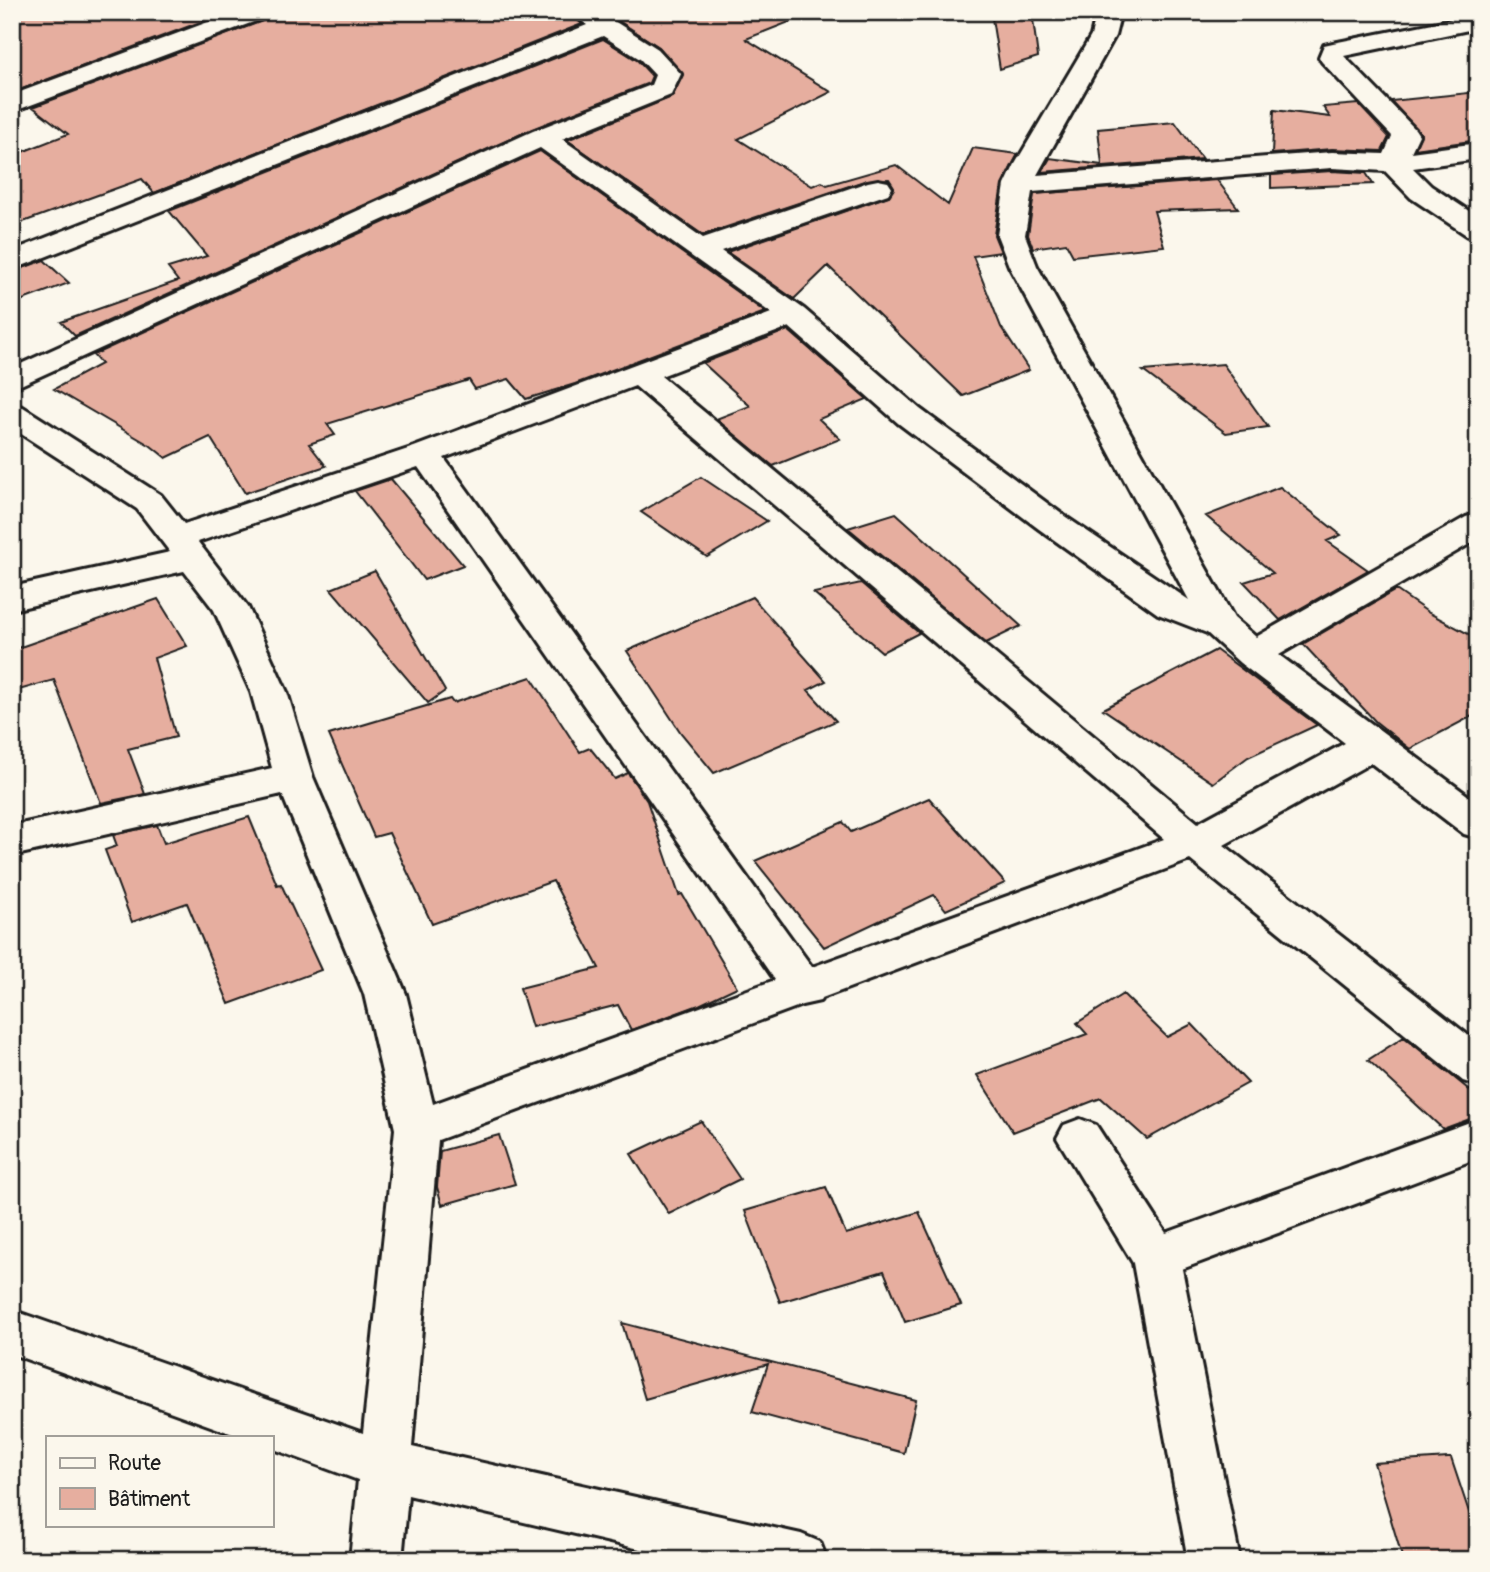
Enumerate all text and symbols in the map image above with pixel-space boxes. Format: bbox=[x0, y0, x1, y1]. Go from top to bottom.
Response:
legend bbox=[46, 1436, 273, 1526]
text: Route bbox=[108, 1450, 161, 1477]
text: Bâtiment bbox=[108, 1486, 191, 1513]

